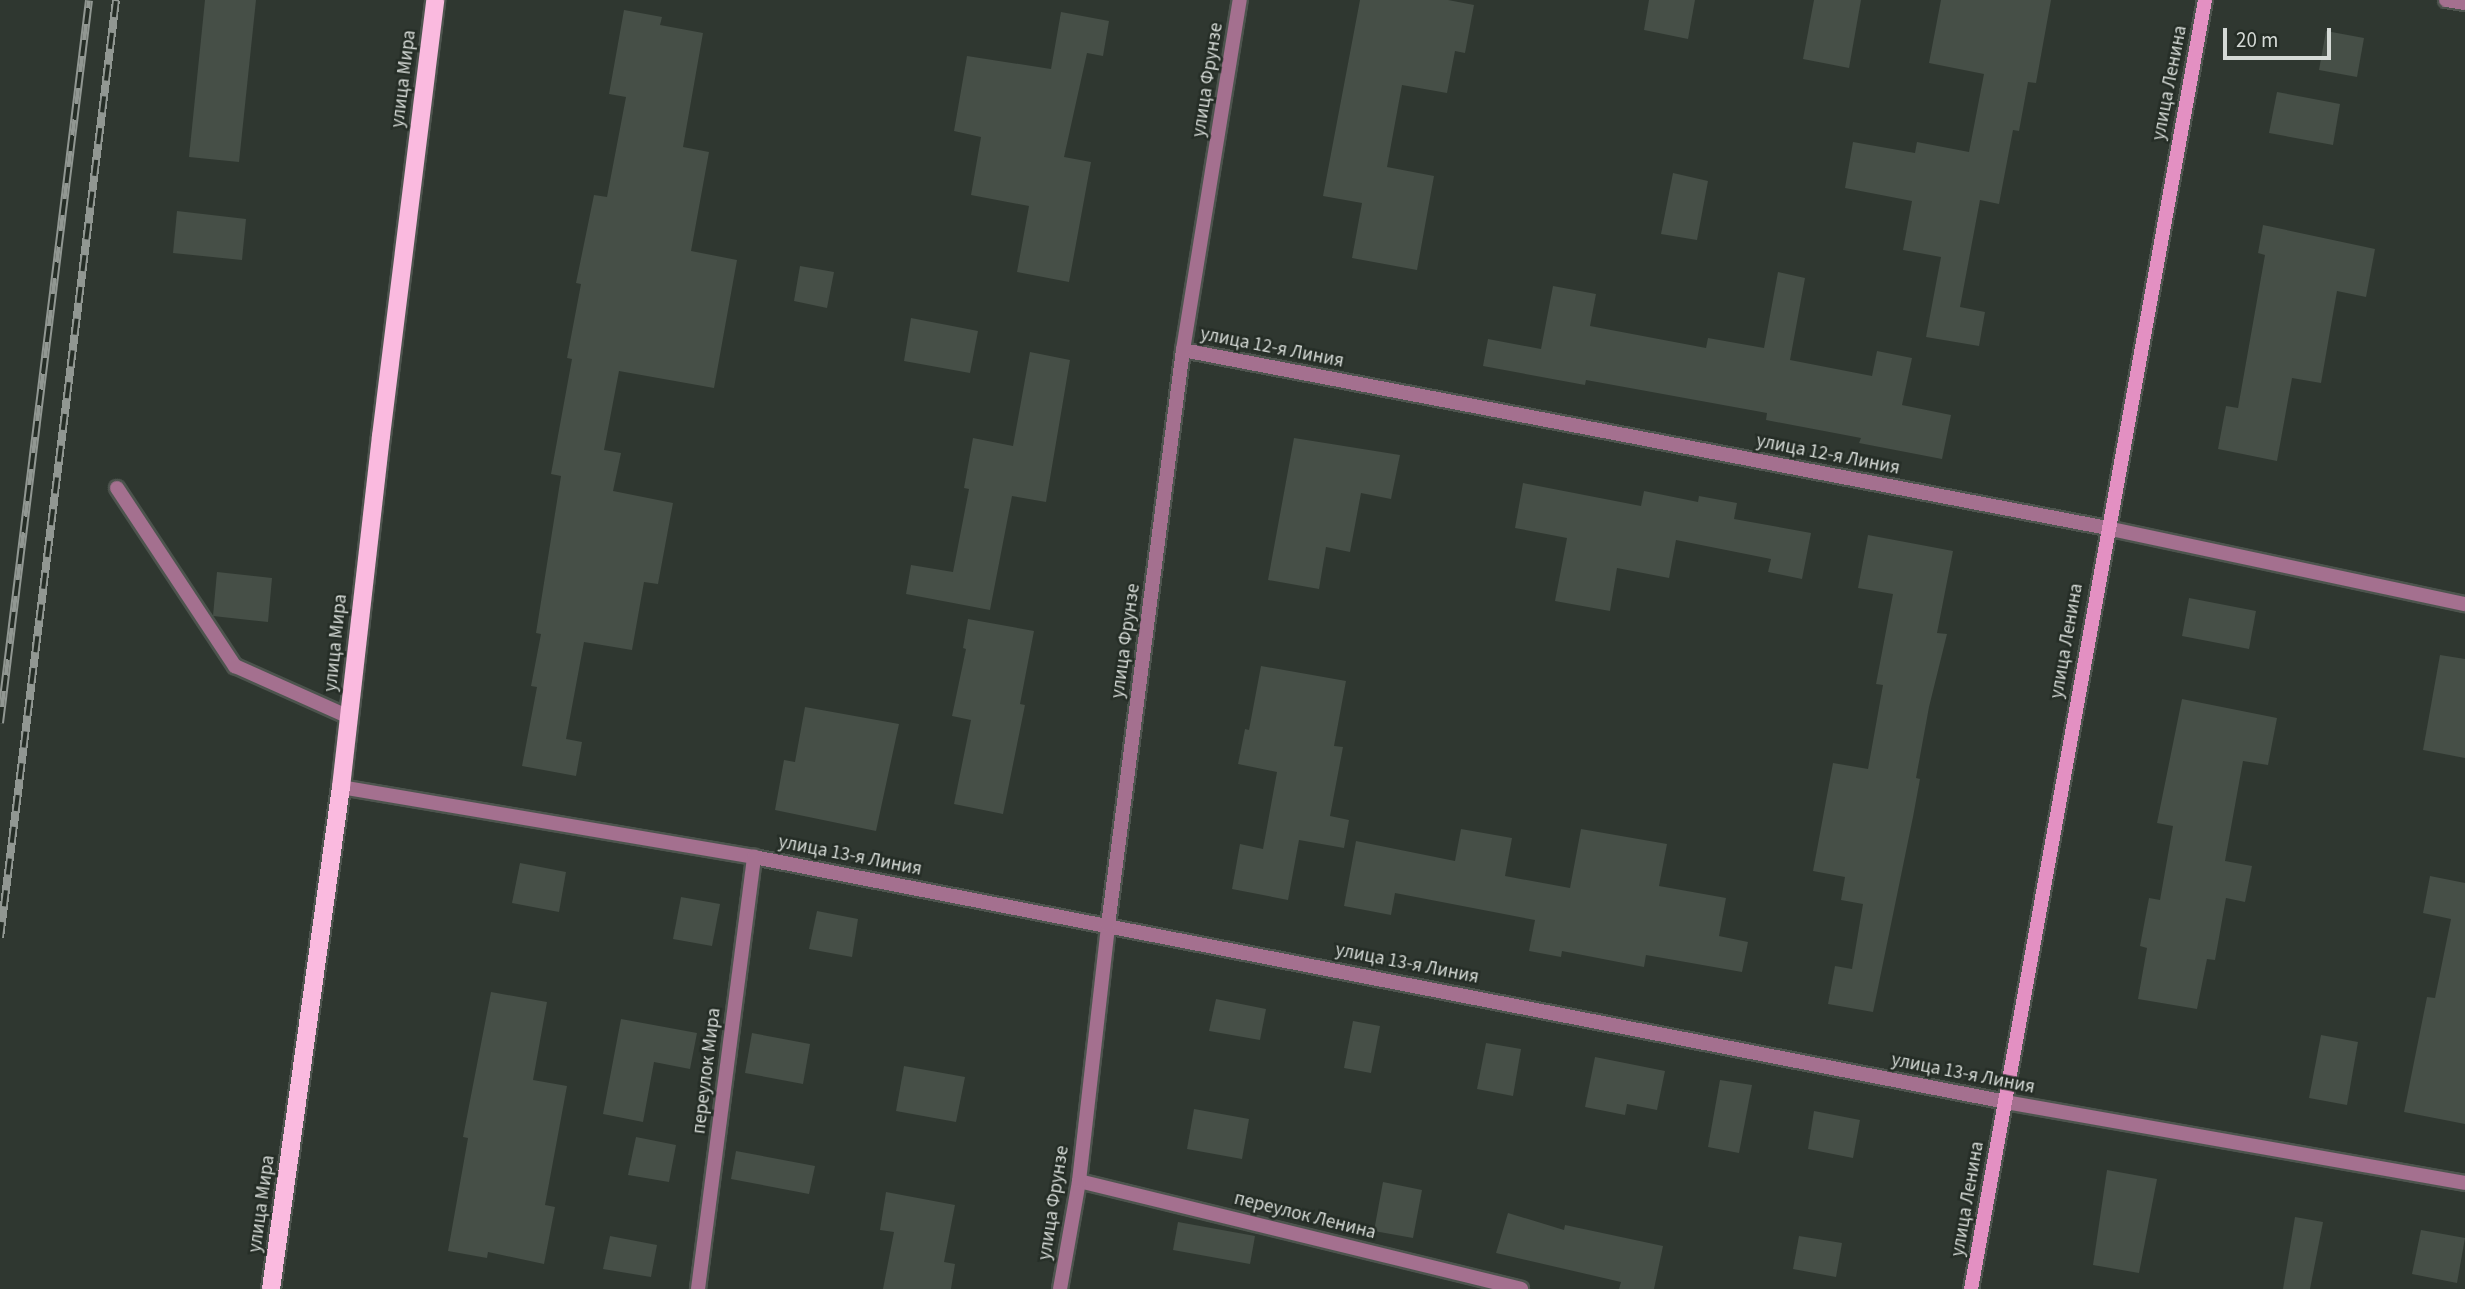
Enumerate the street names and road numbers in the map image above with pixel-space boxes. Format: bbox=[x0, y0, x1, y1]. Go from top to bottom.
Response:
street label: улица Фрунзе bbox=[1188, 21, 1228, 139]
street label: улица Ленина bbox=[2148, 24, 2192, 142]
street label: улица Мира bbox=[387, 29, 421, 129]
street label: улица 12-я Линия bbox=[1198, 323, 1346, 373]
street label: улица 12-я Линия bbox=[1754, 430, 1902, 480]
street label: улица Фрунзе bbox=[1107, 582, 1145, 700]
street label: улица Ленина bbox=[2046, 582, 2088, 700]
street label: улица Мира bbox=[320, 593, 352, 693]
street label: улица 13-я Линия bbox=[776, 831, 924, 881]
street label: улица 13-я Линия bbox=[1333, 939, 1481, 989]
street label: переулок Мира bbox=[688, 1007, 726, 1135]
street label: улица 13-я Линия bbox=[1889, 1049, 2037, 1099]
street label: улица Ленина bbox=[1947, 1140, 1989, 1258]
street label: улица Фрунзе bbox=[1034, 1144, 1074, 1262]
street label: улица Мира bbox=[244, 1154, 280, 1254]
street label: переулок Ленина bbox=[1232, 1187, 1378, 1245]

